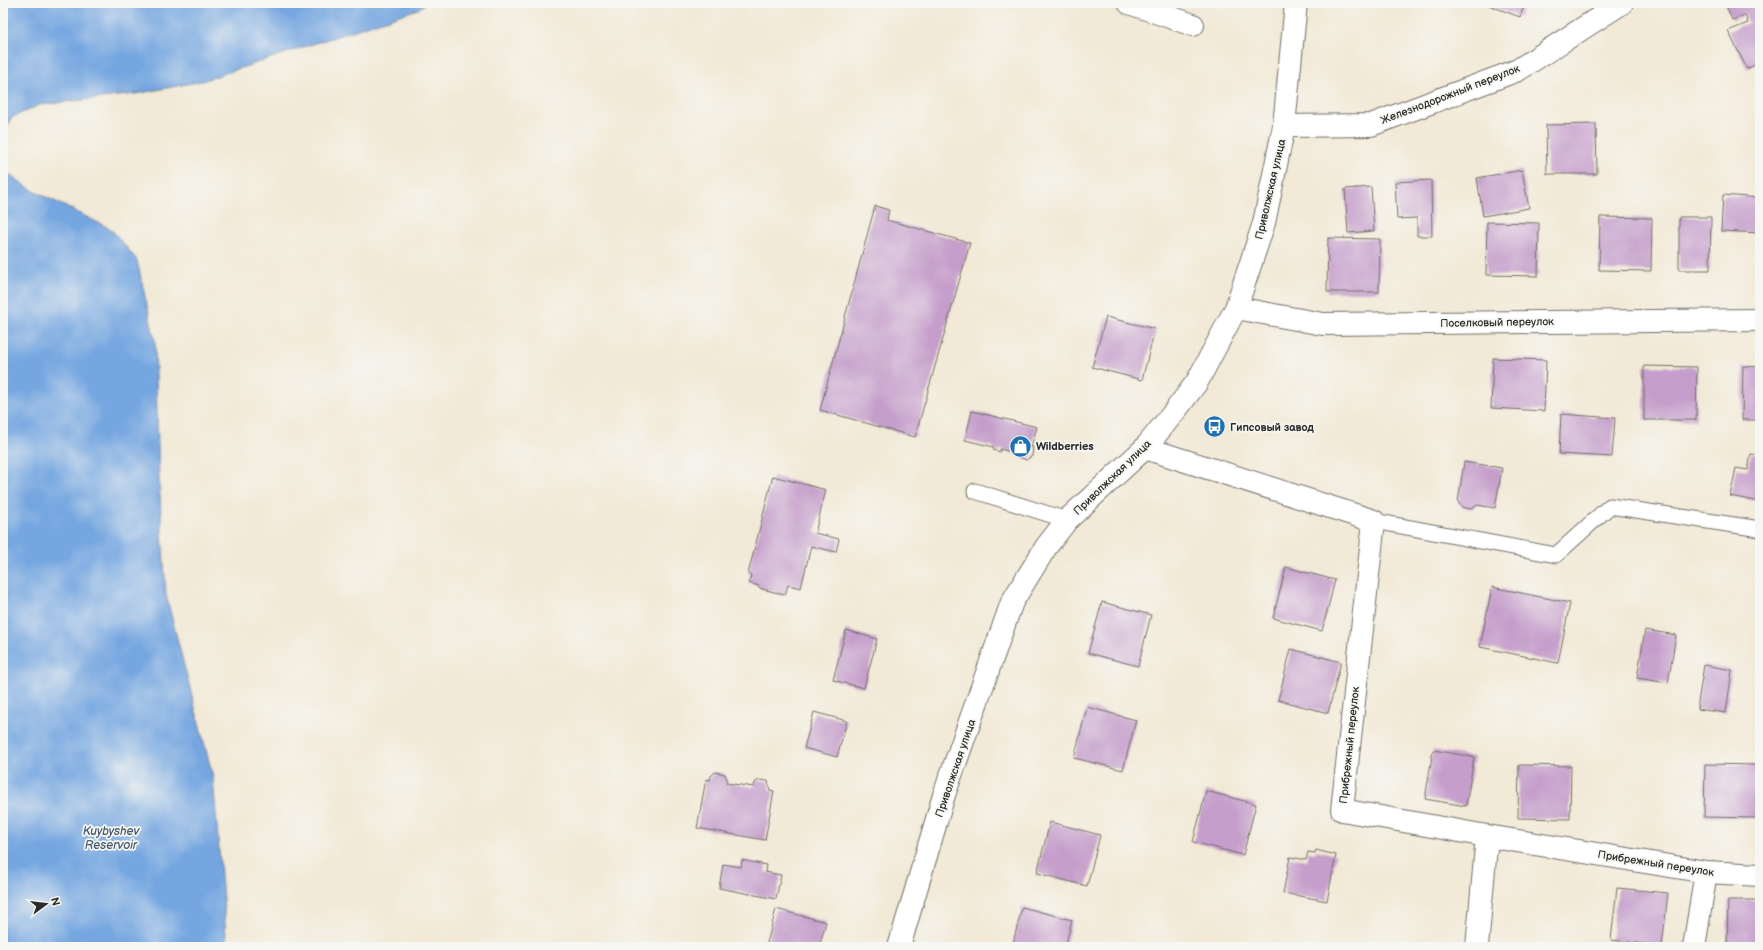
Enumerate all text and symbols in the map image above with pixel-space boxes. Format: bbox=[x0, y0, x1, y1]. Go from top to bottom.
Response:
street label: Железнодорожный переулок bbox=[1379, 62, 1522, 127]
street label: Приволжская улица bbox=[1253, 137, 1288, 241]
street label: Поселковый переулок bbox=[1440, 315, 1554, 330]
bus stop icon: Гипсовый завод bbox=[1202, 414, 1228, 440]
place label: Гипсовый завод bbox=[1230, 421, 1314, 434]
shop icon: Wildberries bbox=[1008, 433, 1034, 459]
street label: Приволжская улица bbox=[1071, 437, 1154, 518]
place label: Wildberries bbox=[1036, 440, 1094, 453]
street label: Прибрежный переулок bbox=[1337, 686, 1362, 804]
street label: Приволжская улица bbox=[933, 717, 979, 819]
water label: Kuybyshev Reservoir bbox=[83, 824, 141, 853]
street label: Прибрежный переулок bbox=[1597, 848, 1715, 879]
north arrow bbox=[26, 884, 66, 924]
text: N bbox=[48, 896, 63, 907]

